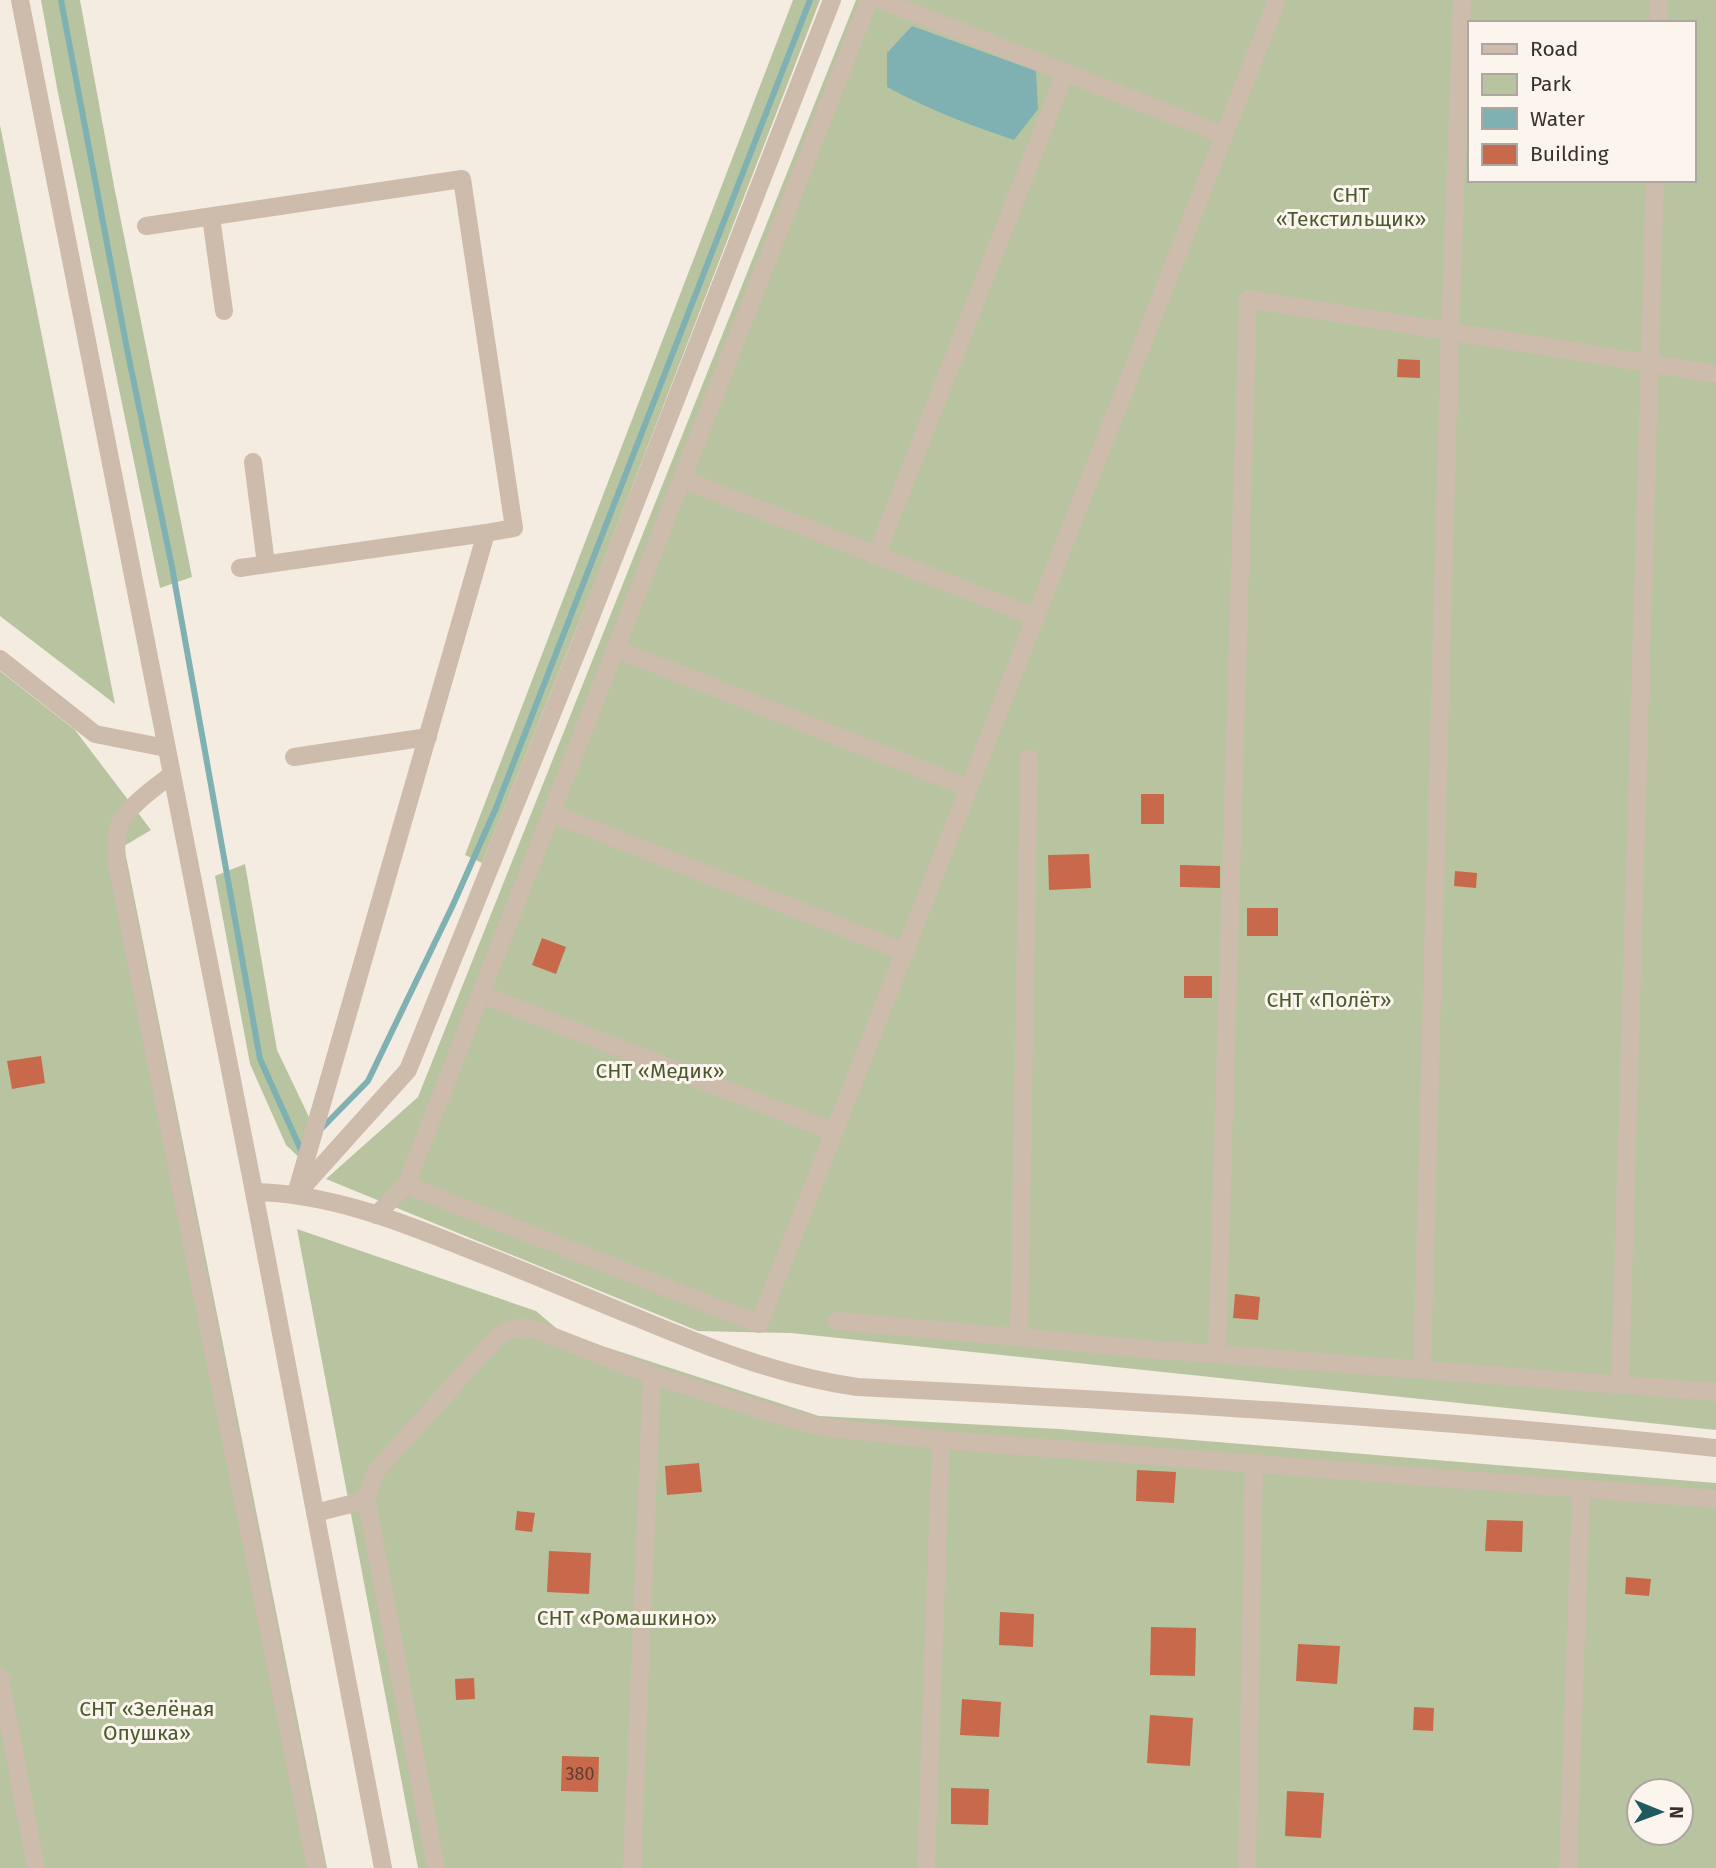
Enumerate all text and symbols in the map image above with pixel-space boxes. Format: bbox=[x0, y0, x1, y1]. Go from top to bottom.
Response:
legend bbox=[1468, 21, 1695, 182]
text: Road bbox=[1530, 36, 1578, 62]
text: Park bbox=[1530, 71, 1572, 97]
text: Water bbox=[1530, 106, 1585, 132]
text: Building bbox=[1530, 141, 1609, 167]
park label: СНТ «Текстильщик» bbox=[1276, 182, 1426, 232]
park label: СНТ «Полёт» bbox=[1266, 987, 1392, 1013]
park label: СНТ «Медик» bbox=[595, 1058, 725, 1084]
park label: СНТ «Ромашкино» bbox=[537, 1605, 717, 1631]
park label: СНТ «Зелёная Опушка» bbox=[79, 1696, 215, 1746]
house number: 380 bbox=[566, 1763, 594, 1785]
north arrow bbox=[1625, 1777, 1695, 1847]
text: N bbox=[1665, 1806, 1688, 1819]

